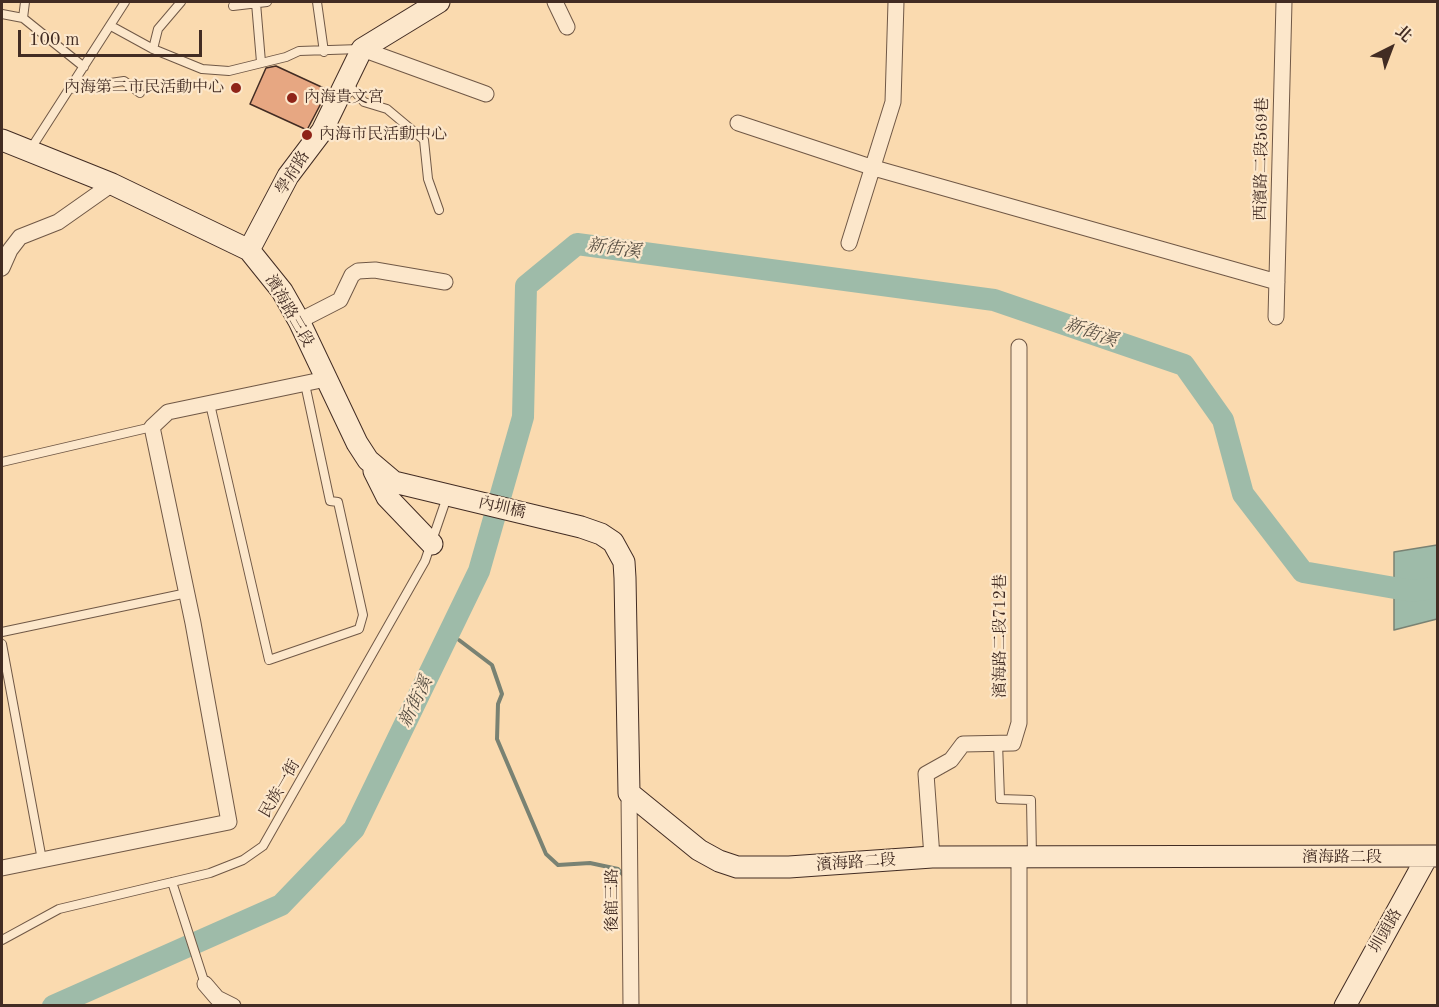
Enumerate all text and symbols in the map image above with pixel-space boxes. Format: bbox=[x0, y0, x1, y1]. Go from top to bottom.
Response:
scale bar bbox=[21, 18, 206, 56]
north arrow bbox=[1361, 18, 1421, 78]
text: 北 bbox=[1392, 23, 1414, 46]
text: 100 m bbox=[29, 31, 80, 49]
place label: 內海第二市民活動中心 bbox=[64, 78, 224, 98]
marker: 內海第二市民活動中心 bbox=[229, 81, 243, 95]
place label: 內海貴文宮 bbox=[304, 88, 384, 108]
marker: 內海貴文宮 bbox=[285, 91, 299, 105]
street label: 西濱路二段569巷 bbox=[1251, 97, 1273, 221]
place label: 內海市民活動中心 bbox=[319, 125, 447, 145]
marker: 內海市民活動中心 bbox=[300, 128, 314, 142]
street label: 學府路 bbox=[272, 148, 314, 198]
water label: 新街溪 bbox=[586, 235, 642, 263]
street label: 濱海路三段 bbox=[261, 272, 317, 350]
water label: 新街溪 bbox=[1062, 314, 1120, 352]
street label: 內圳橋 bbox=[476, 493, 528, 523]
street label: 濱海路二段712巷 bbox=[991, 574, 1011, 698]
water label: 新街溪 bbox=[394, 673, 438, 731]
street label: 民族一街 bbox=[256, 756, 304, 822]
street label: 濱海路二段 bbox=[1302, 848, 1382, 868]
street label: 濱海路二段 bbox=[815, 851, 897, 875]
street label: 後館三路 bbox=[603, 868, 623, 932]
street label: 圳頭路 bbox=[1366, 905, 1406, 957]

